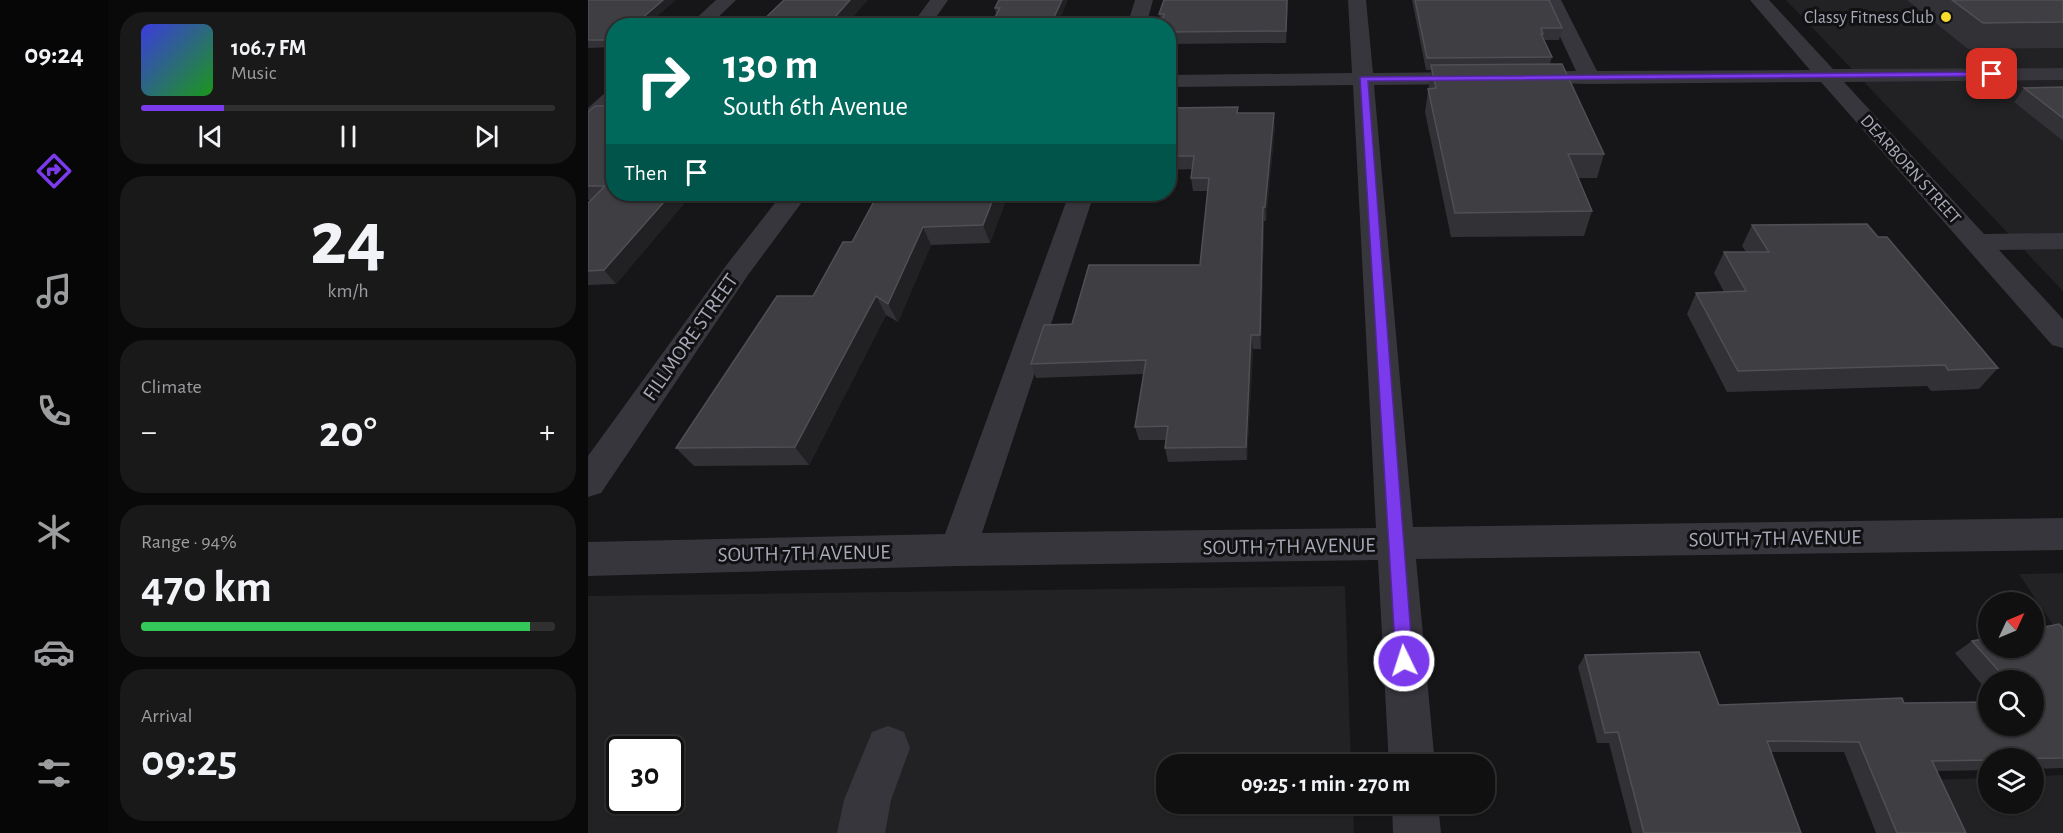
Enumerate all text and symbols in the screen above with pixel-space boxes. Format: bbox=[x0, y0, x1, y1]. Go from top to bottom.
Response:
place label: Classy Fitness Club bbox=[1804, 9, 1934, 27]
marker: Classy Fitness Club bbox=[1939, 10, 1953, 24]
text: 106.7 FM bbox=[231, 37, 306, 59]
text: 09:24 bbox=[24, 41, 84, 68]
icon: right bbox=[624, 42, 702, 120]
text: 130 m bbox=[723, 44, 818, 86]
pin bbox=[1966, 48, 2017, 99]
icon: arrive bbox=[1975, 57, 2008, 90]
text: Music bbox=[231, 63, 277, 83]
text: South 6th Avenue bbox=[723, 93, 908, 120]
street label: DEARBORN STREET bbox=[1857, 112, 1964, 228]
icon: previous bbox=[194, 120, 227, 153]
icon: pause bbox=[332, 120, 365, 153]
icon: next bbox=[470, 120, 503, 153]
icon: directions bbox=[33, 150, 75, 192]
icon: arrive bbox=[680, 156, 713, 189]
text: Then bbox=[624, 162, 668, 184]
text: 24 bbox=[310, 201, 386, 279]
icon: music bbox=[33, 270, 75, 312]
street label: FILLMORE STREET bbox=[639, 270, 742, 405]
text: km/h bbox=[327, 281, 369, 301]
text: Climate bbox=[141, 377, 202, 397]
icon: phone bbox=[33, 390, 75, 432]
text: 20° bbox=[319, 410, 377, 455]
text: − bbox=[141, 416, 157, 449]
text: + bbox=[539, 416, 555, 449]
icon: climate bbox=[33, 511, 75, 553]
street label: SOUTH 7TH AVENUE bbox=[1689, 526, 1861, 551]
text: Range · 94% bbox=[141, 532, 237, 552]
street label: SOUTH 7TH AVENUE bbox=[1203, 534, 1375, 559]
street label: SOUTH 7TH AVENUE bbox=[718, 541, 890, 566]
text: 470 km bbox=[141, 565, 272, 610]
north arrow bbox=[1978, 592, 2044, 658]
map controls bbox=[1978, 592, 2044, 814]
position arrow bbox=[1372, 629, 1436, 693]
icon: car bbox=[33, 631, 75, 673]
button: search bbox=[1978, 670, 2044, 736]
text: Arrival bbox=[141, 706, 192, 726]
speed limit sign: 30 bbox=[606, 736, 684, 814]
text: 09:25 bbox=[141, 739, 237, 784]
button: layers bbox=[1978, 748, 2044, 814]
icon: filters bbox=[33, 752, 75, 794]
text: 09:25 · 1 min · 270 m bbox=[1241, 773, 1410, 795]

